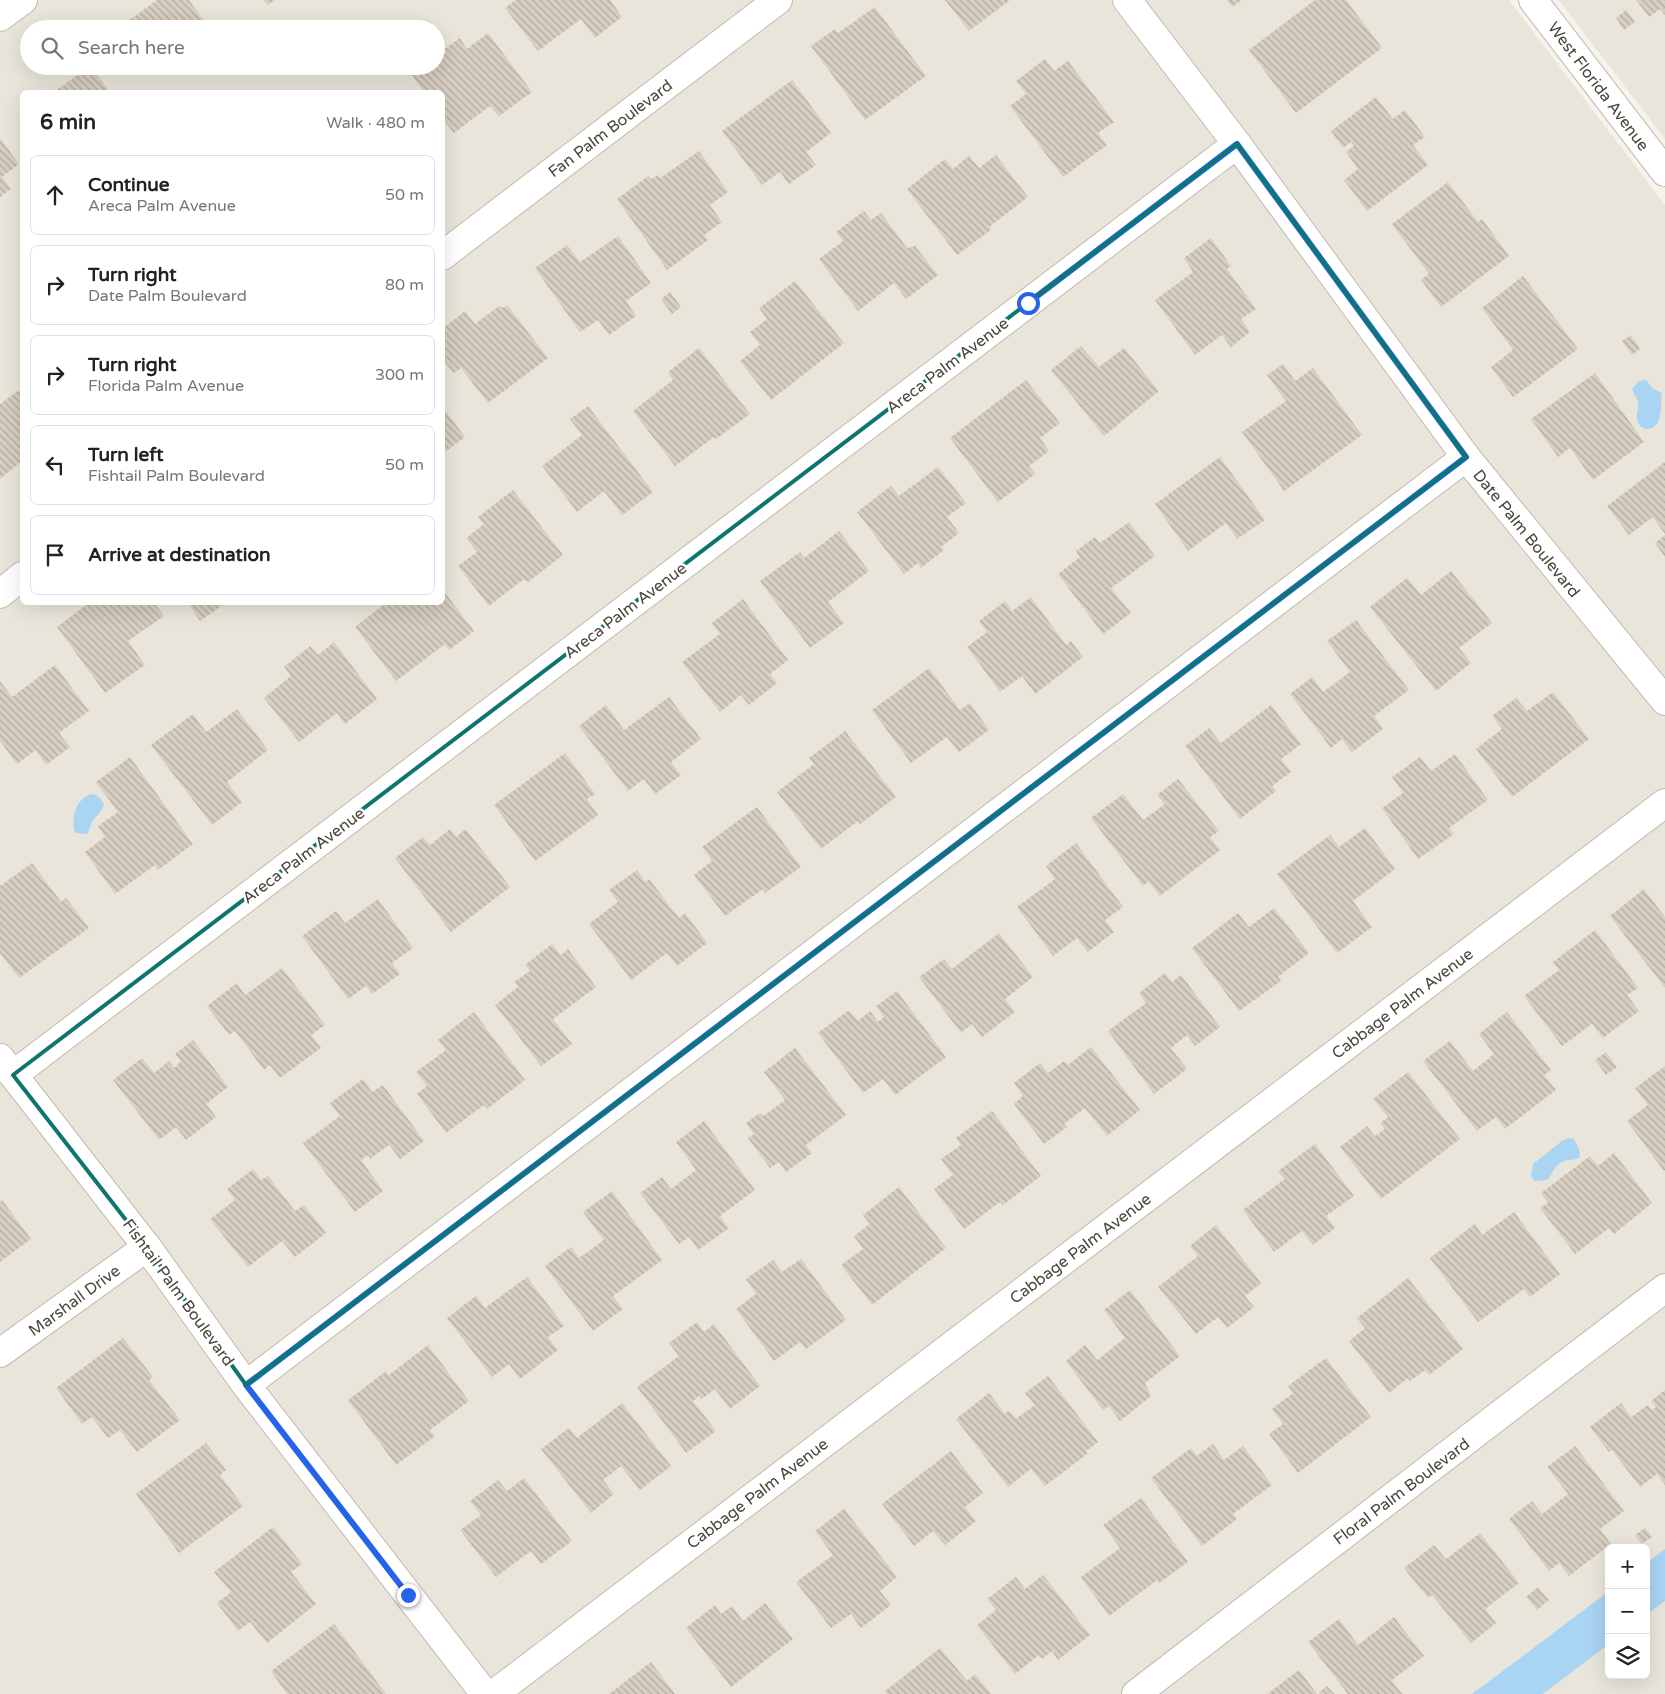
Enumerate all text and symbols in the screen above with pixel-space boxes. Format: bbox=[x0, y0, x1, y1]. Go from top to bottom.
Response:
street label: West Florida Avenue bbox=[1543, 18, 1653, 155]
search box bbox=[20, 20, 445, 75]
icon: search bbox=[38, 34, 66, 62]
text: Search here bbox=[78, 37, 185, 59]
street label: Fan Palm Boulevard bbox=[545, 76, 677, 182]
text: 6 min bbox=[40, 110, 96, 135]
text: Walk · 480 m bbox=[326, 113, 425, 133]
text: Continue bbox=[88, 174, 170, 196]
icon: ahead bbox=[41, 181, 69, 209]
text: 50 m bbox=[385, 185, 424, 205]
text: Areca Palm Avenue bbox=[88, 196, 236, 216]
text: Turn right bbox=[88, 264, 176, 286]
icon: right bbox=[41, 271, 69, 299]
text: 80 m bbox=[385, 275, 424, 295]
text: Date Palm Boulevard bbox=[88, 286, 247, 306]
route start bbox=[1017, 292, 1040, 315]
street label: Areca Palm Avenue bbox=[883, 313, 1013, 418]
text: Turn right bbox=[88, 354, 176, 376]
icon: right bbox=[41, 361, 69, 389]
text: 300 m bbox=[375, 365, 424, 385]
text: Florida Palm Avenue bbox=[88, 376, 244, 396]
text: Turn left bbox=[88, 444, 164, 466]
icon: left bbox=[41, 451, 69, 479]
text: 50 m bbox=[385, 455, 424, 475]
text: Fishtail Palm Boulevard bbox=[88, 466, 265, 486]
street label: Date Palm Boulevard bbox=[1468, 466, 1584, 602]
icon: arrive bbox=[41, 541, 69, 569]
text: Arrive at destination bbox=[88, 544, 271, 566]
street label: Areca Palm Avenue bbox=[561, 558, 691, 663]
street label: Areca Palm Avenue bbox=[239, 803, 369, 908]
street label: Cabbage Palm Avenue bbox=[1328, 944, 1477, 1064]
street label: Cabbage Palm Avenue bbox=[1006, 1189, 1155, 1309]
street label: Fishtail Palm Boulevard bbox=[118, 1215, 238, 1370]
street label: Marshall Drive bbox=[25, 1261, 124, 1341]
street label: Cabbage Palm Avenue bbox=[683, 1434, 832, 1554]
street label: Floral Palm Boulevard bbox=[1329, 1434, 1474, 1550]
map controls bbox=[1605, 1544, 1650, 1679]
button: + bbox=[1605, 1544, 1650, 1589]
route end bbox=[397, 1584, 420, 1607]
button: − bbox=[1605, 1589, 1650, 1634]
button: layers bbox=[1605, 1634, 1650, 1679]

